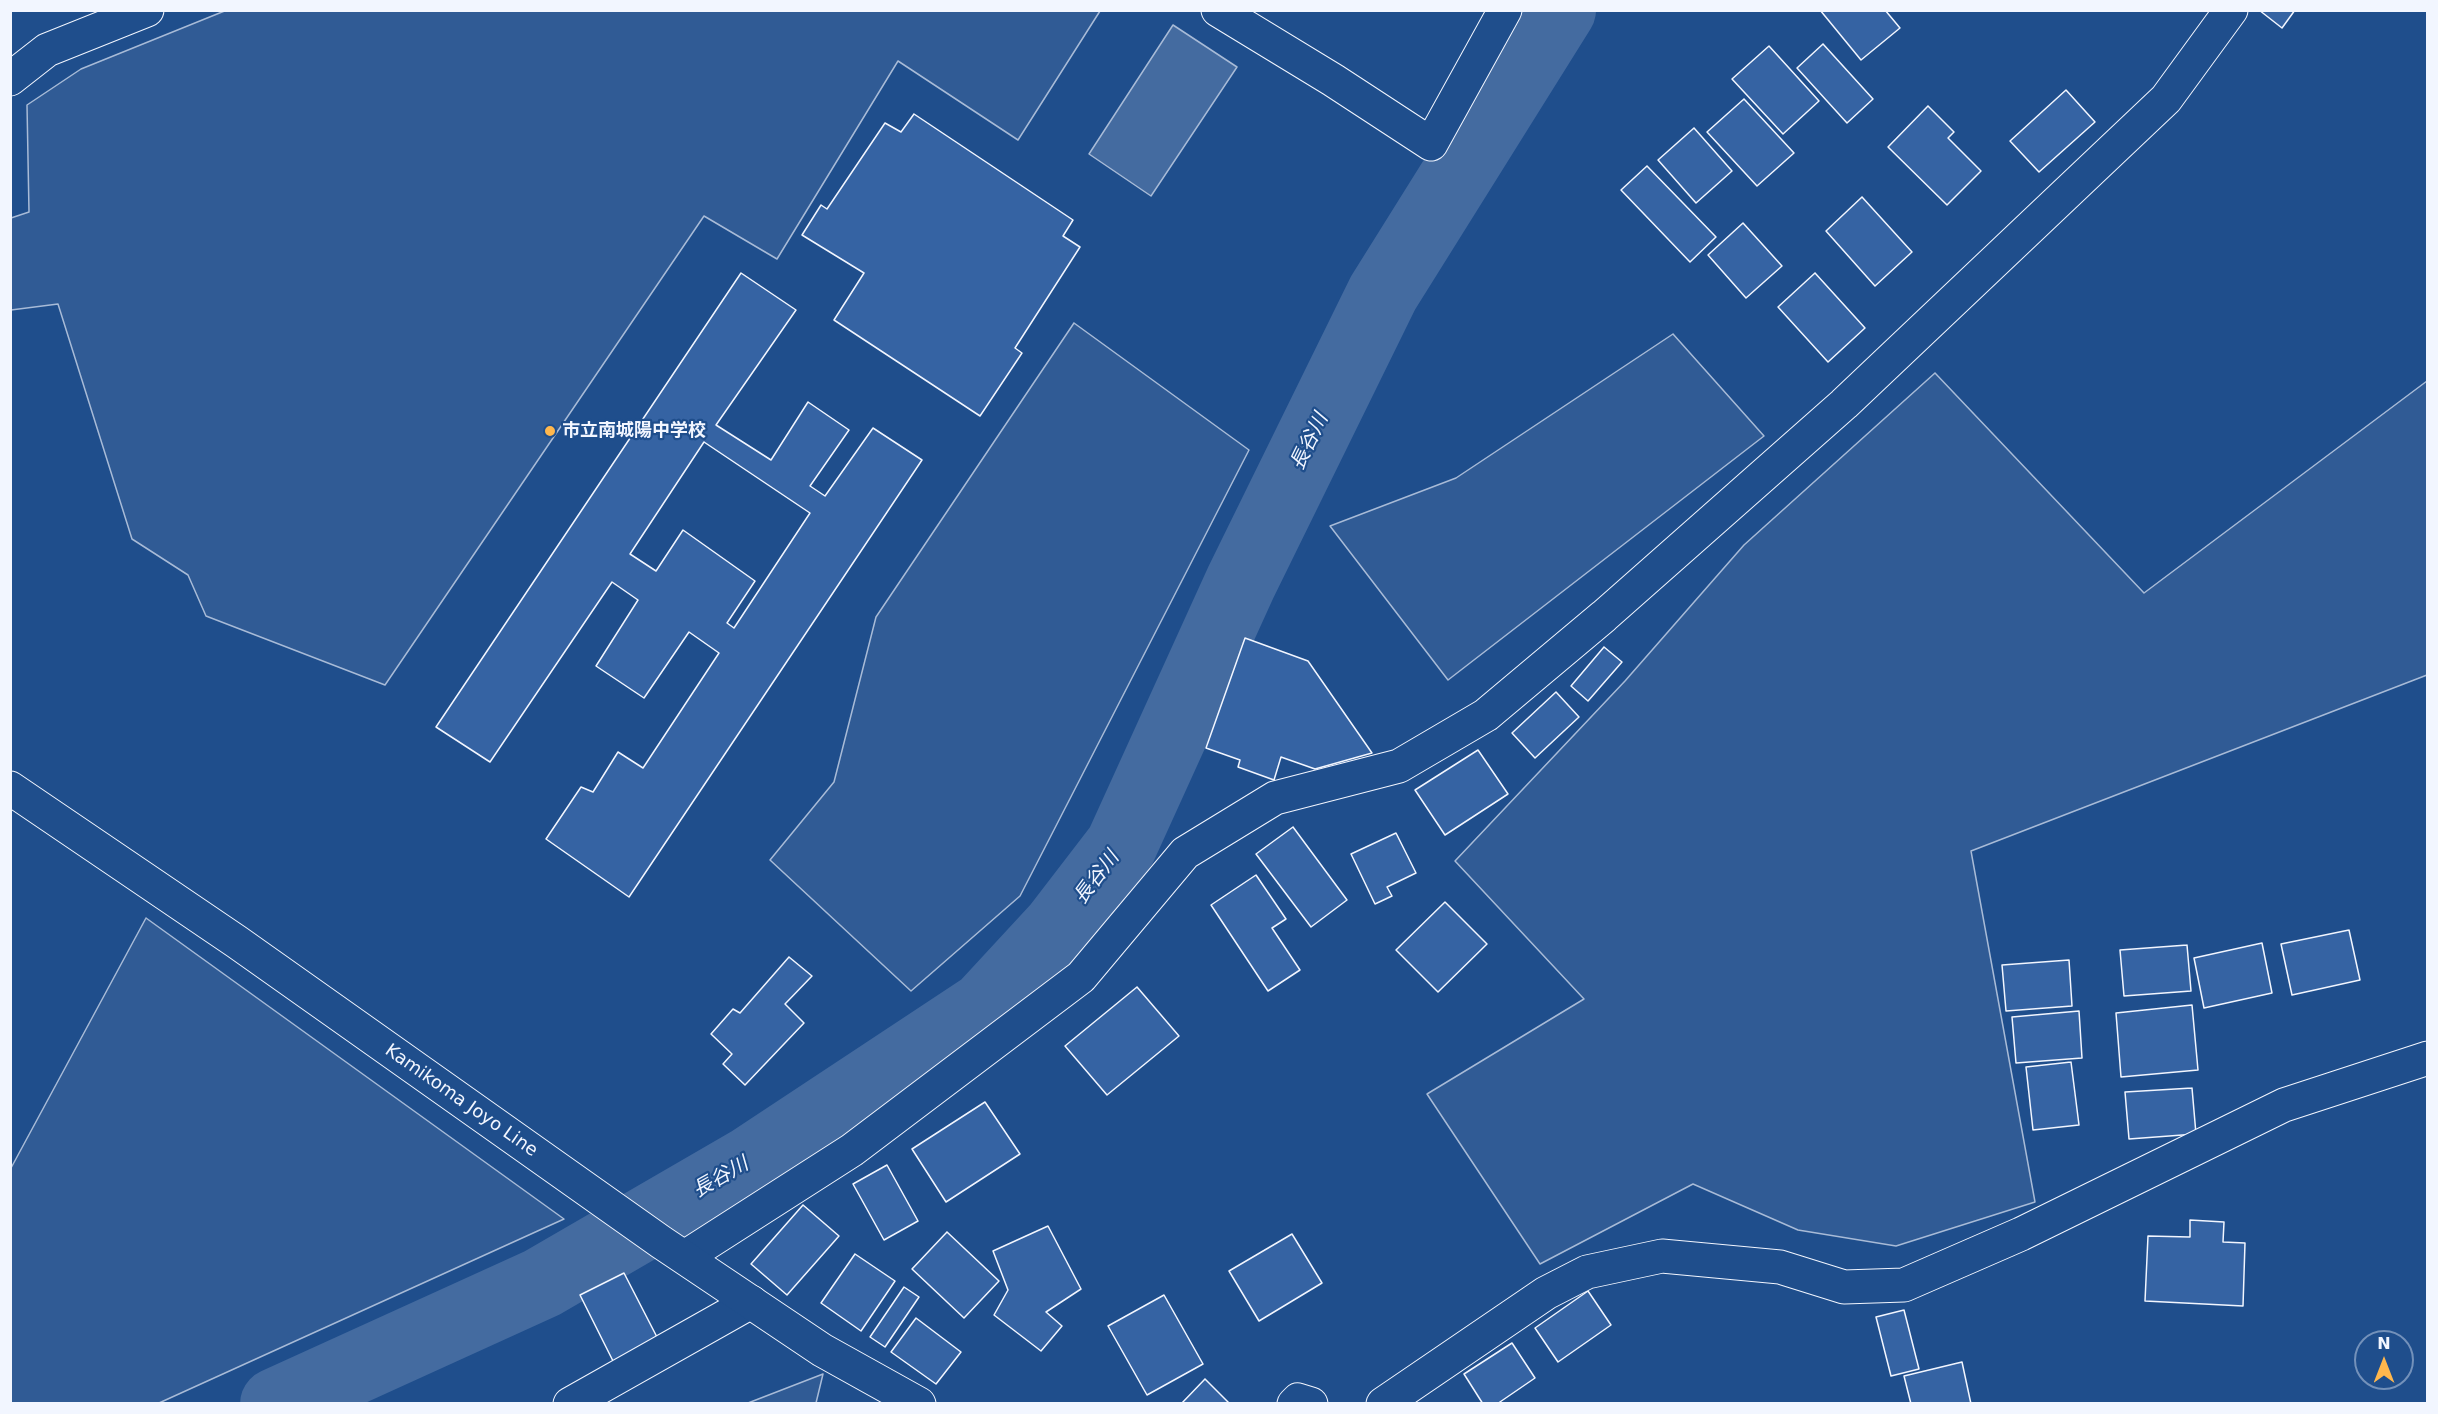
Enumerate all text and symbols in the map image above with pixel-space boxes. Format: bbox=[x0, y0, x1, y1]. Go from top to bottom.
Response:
water label: 長谷川 bbox=[1286, 410, 1334, 474]
place label: 市立南城陽中学校 bbox=[562, 420, 706, 442]
marker: 市立南城陽中学校 bbox=[543, 424, 557, 438]
water label: 長谷川 bbox=[1069, 847, 1125, 909]
street label: Kamikoma Joyo Line bbox=[381, 1040, 541, 1162]
water label: 長谷川 bbox=[689, 1153, 753, 1203]
north arrow bbox=[2354, 1330, 2414, 1390]
text: N bbox=[2377, 1334, 2391, 1353]

